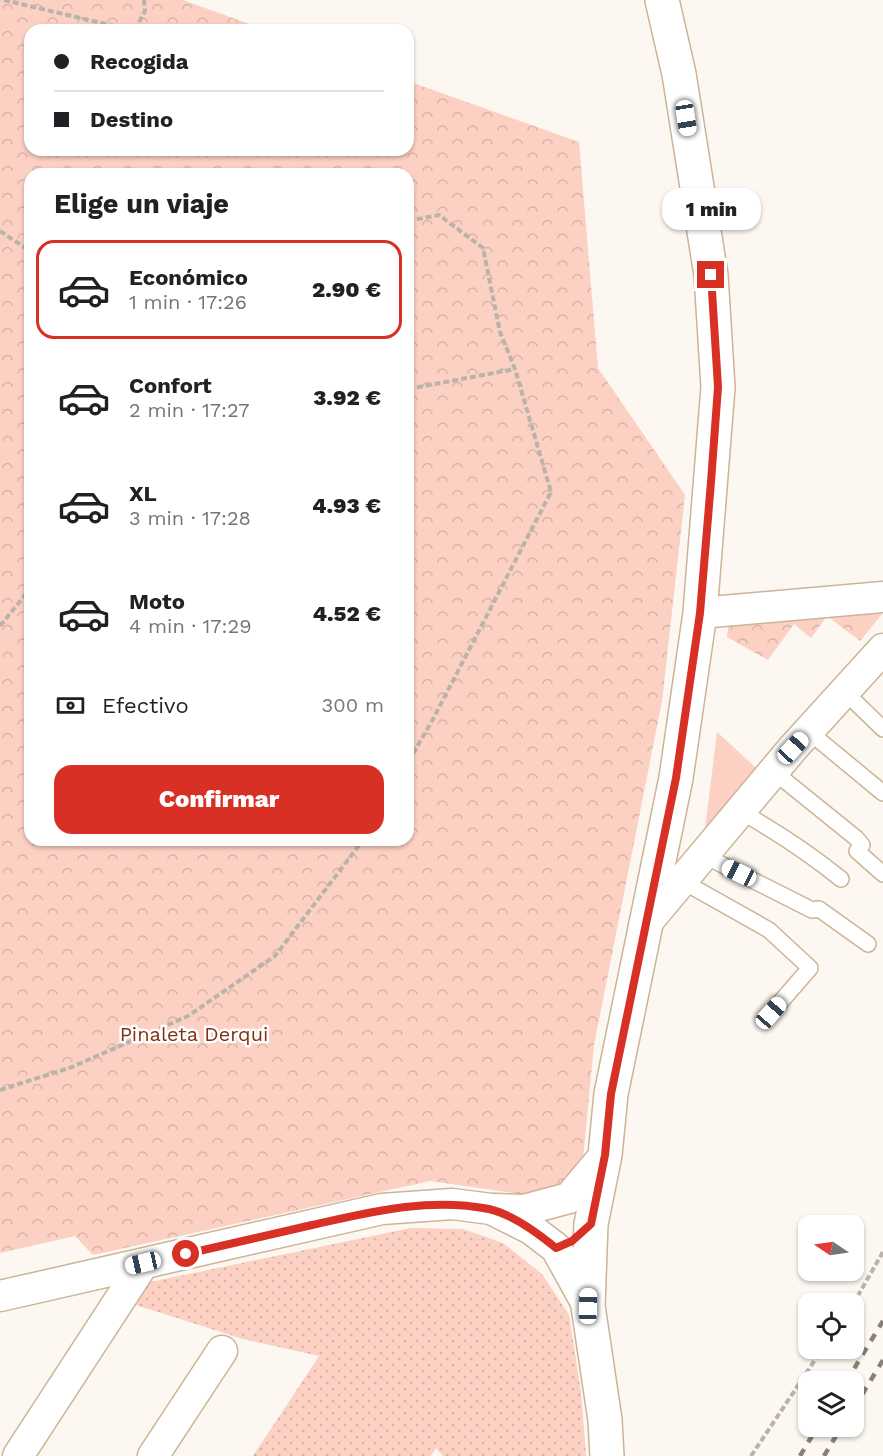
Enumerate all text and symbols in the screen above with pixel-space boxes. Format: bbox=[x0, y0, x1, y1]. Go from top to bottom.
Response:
text: Recogida bbox=[90, 49, 189, 74]
car bbox=[674, 99, 698, 137]
text: Destino bbox=[90, 107, 173, 132]
text: Elige un viaje bbox=[54, 188, 229, 220]
callout: 1 min bbox=[662, 188, 760, 230]
text: 1 min bbox=[686, 197, 737, 221]
route end bbox=[697, 261, 724, 288]
icon: car bbox=[57, 263, 111, 317]
text: Económico bbox=[129, 265, 248, 290]
text: 2.90 € bbox=[312, 277, 381, 302]
text: 1 min · 17:26 bbox=[129, 290, 247, 314]
icon: car bbox=[57, 371, 111, 425]
text: Confort bbox=[129, 373, 212, 398]
text: 3.92 € bbox=[313, 385, 381, 410]
text: 2 min · 17:27 bbox=[129, 398, 249, 422]
icon: car bbox=[57, 479, 111, 533]
text: XL bbox=[129, 481, 157, 506]
text: 4.93 € bbox=[312, 493, 381, 518]
text: 3 min · 17:28 bbox=[129, 506, 251, 530]
icon: car bbox=[57, 587, 111, 641]
text: Moto bbox=[129, 589, 185, 614]
text: 4.52 € bbox=[313, 601, 381, 626]
text: 4 min · 17:29 bbox=[129, 614, 252, 638]
icon: cash bbox=[54, 689, 87, 722]
text: Efectivo bbox=[102, 693, 189, 718]
text: 300 m bbox=[322, 693, 384, 717]
car bbox=[774, 729, 812, 767]
button: Confirmar bbox=[54, 765, 384, 834]
car bbox=[719, 857, 759, 889]
car bbox=[752, 994, 790, 1032]
park label: Pinaleta Derqui bbox=[120, 1022, 268, 1046]
north arrow bbox=[798, 1215, 864, 1281]
map controls bbox=[798, 1215, 864, 1437]
route start bbox=[172, 1240, 199, 1267]
car bbox=[123, 1250, 163, 1276]
car bbox=[579, 1288, 597, 1324]
button: locate bbox=[798, 1293, 864, 1359]
button: layers bbox=[798, 1371, 864, 1437]

